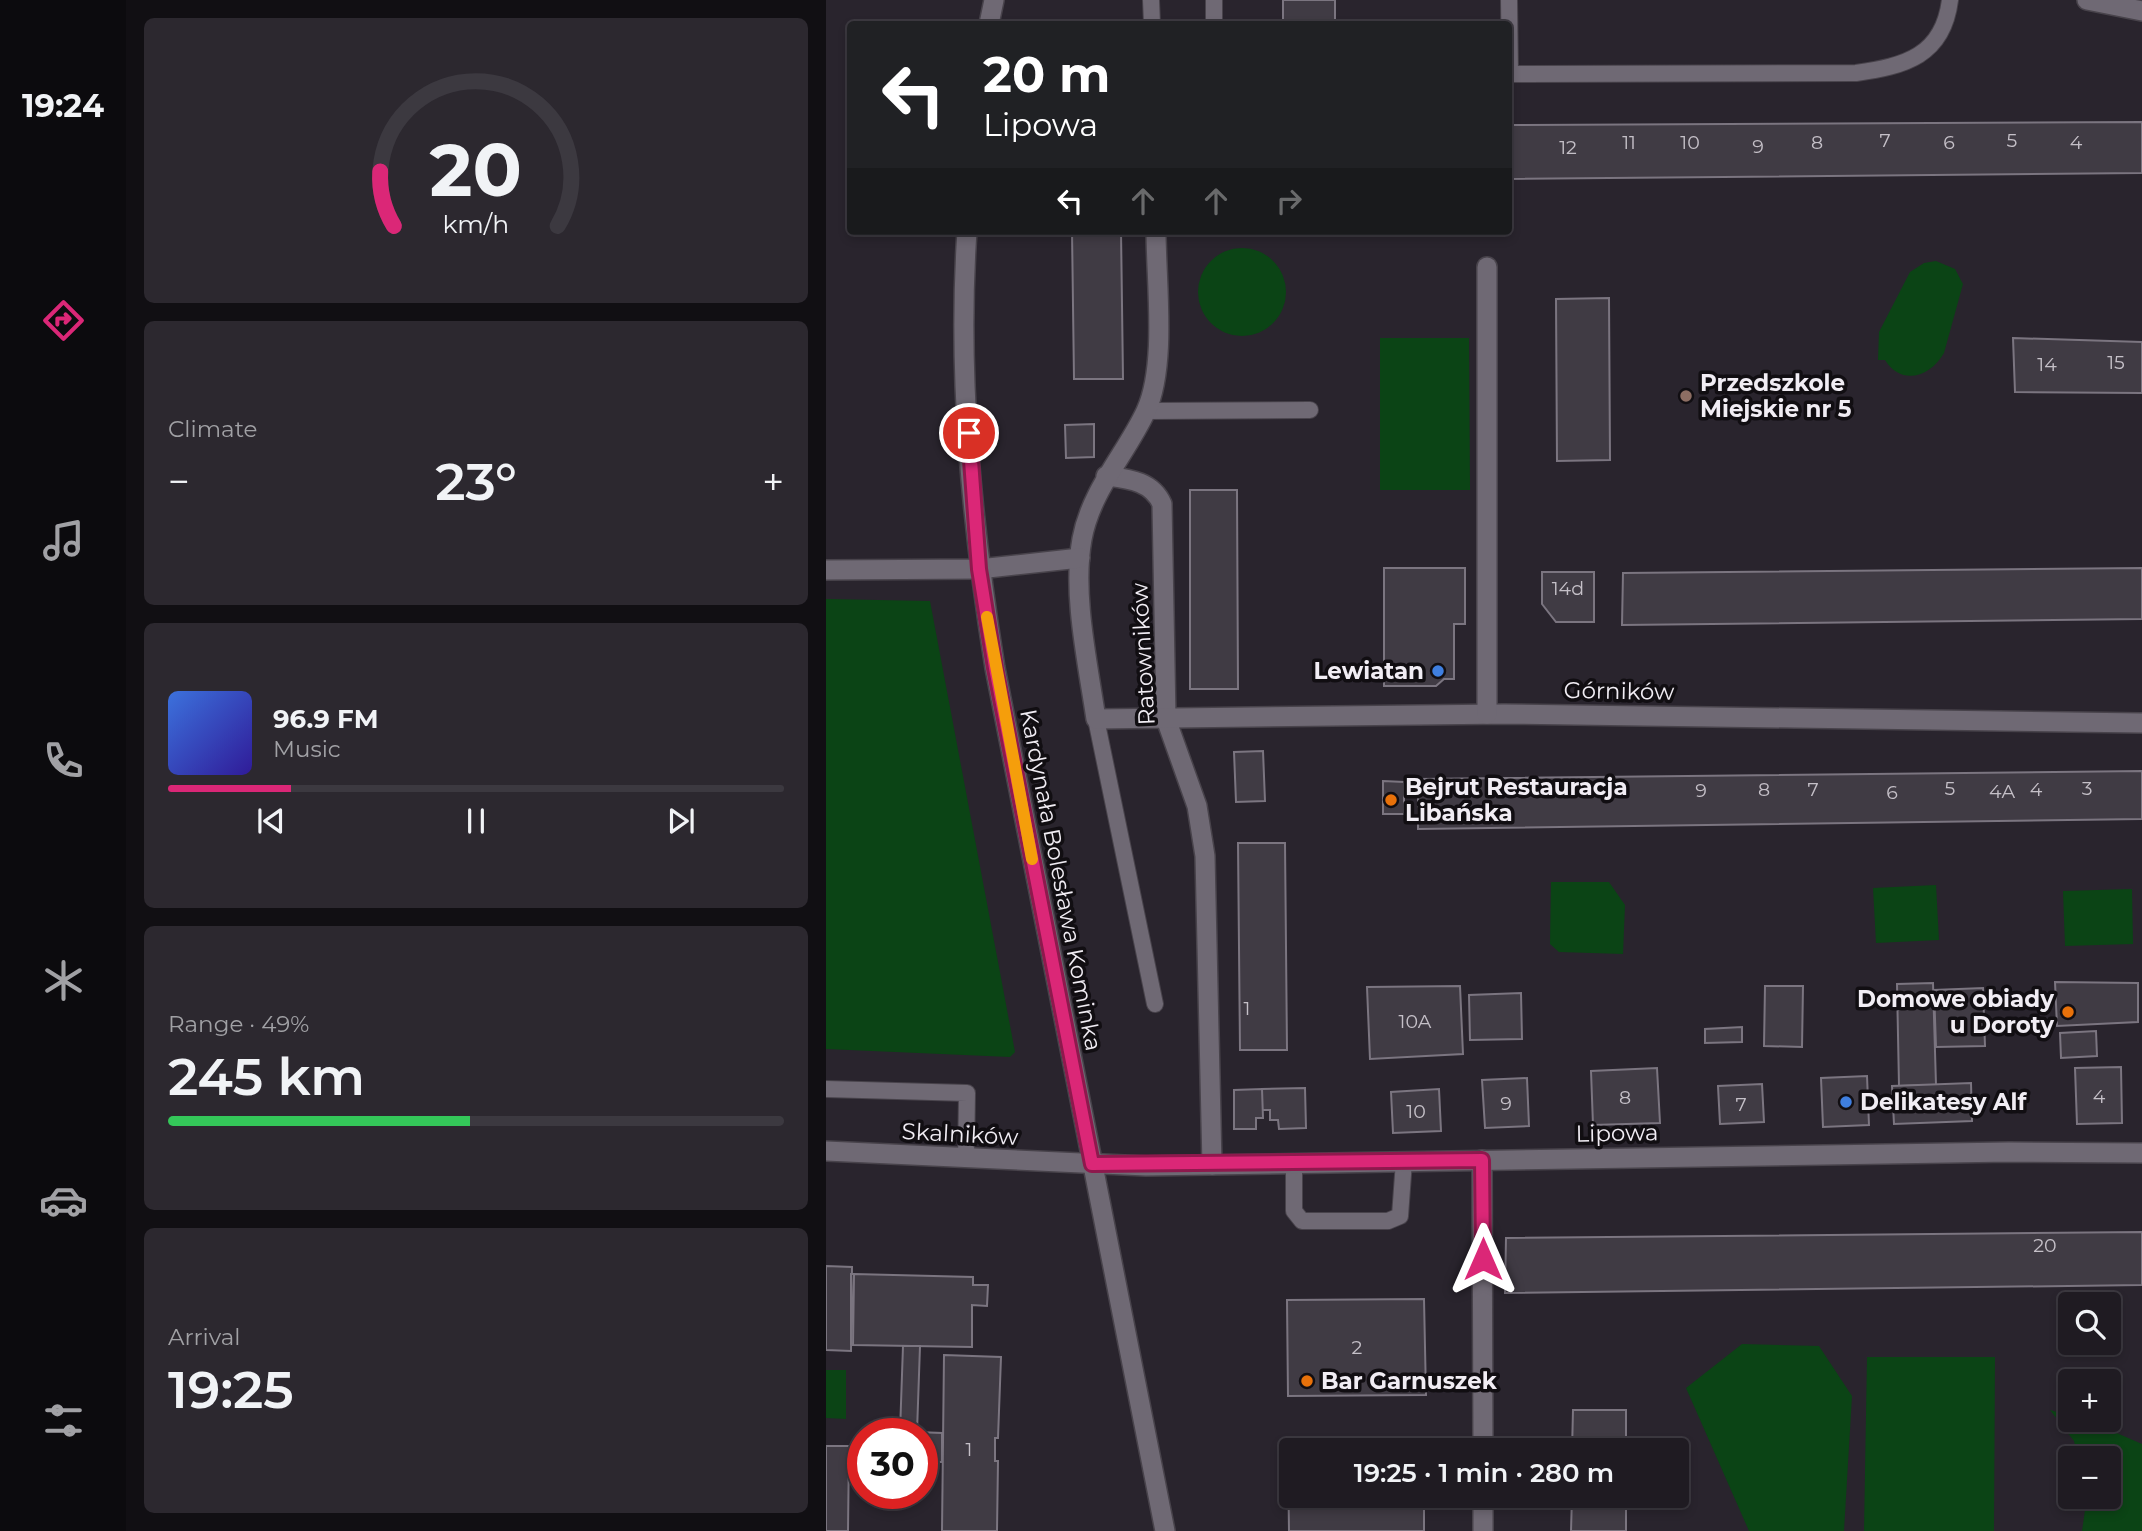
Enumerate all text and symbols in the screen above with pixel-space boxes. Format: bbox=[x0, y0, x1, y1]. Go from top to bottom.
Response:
text: 20 m bbox=[983, 45, 1110, 104]
icon: left bbox=[868, 49, 959, 140]
text: 19:24 bbox=[22, 86, 104, 125]
text: Lipowa bbox=[983, 105, 1098, 144]
text: 20 bbox=[430, 127, 522, 215]
house number: 7 bbox=[1879, 129, 1891, 152]
house number: 5 bbox=[2007, 129, 2018, 152]
house number: 11 bbox=[1622, 131, 1636, 154]
house number: 10 bbox=[1680, 131, 1700, 154]
house number: 8 bbox=[1811, 131, 1823, 154]
house number: 6 bbox=[1943, 131, 1955, 154]
house number: 4 bbox=[2070, 131, 2083, 154]
house number: 9 bbox=[1752, 135, 1764, 158]
house number: 12 bbox=[1559, 136, 1577, 159]
icon: left bbox=[1051, 182, 1089, 220]
icon: ahead bbox=[1124, 182, 1162, 220]
icon: ahead bbox=[1197, 182, 1235, 220]
icon: right bbox=[1270, 182, 1308, 220]
text: km/h bbox=[443, 209, 509, 239]
icon: directions bbox=[39, 296, 88, 345]
house number: 15 bbox=[2107, 351, 2125, 374]
house number: 14 bbox=[2037, 353, 2057, 376]
place label: Przedszkole Miejskie nr 5 bbox=[1700, 369, 1852, 423]
marker: Przedszkole Miejskie nr 5 bbox=[1678, 388, 1694, 404]
pin bbox=[939, 403, 999, 463]
icon: arrive bbox=[950, 414, 988, 452]
text: Climate bbox=[168, 415, 257, 443]
text: 23° bbox=[435, 450, 517, 513]
text: − bbox=[168, 458, 190, 505]
text: + bbox=[762, 458, 784, 505]
icon: music bbox=[39, 516, 88, 565]
house number: 14d bbox=[1552, 577, 1584, 600]
street label: Ratowników bbox=[1125, 581, 1161, 726]
place label: Lewiatan bbox=[1314, 657, 1424, 685]
marker: Lewiatan bbox=[1430, 663, 1446, 679]
street label: Górników bbox=[1563, 676, 1675, 706]
text: 96.9 FM bbox=[273, 703, 379, 735]
street label: Kardynała Bolesława Kominka bbox=[1014, 707, 1108, 1053]
text: Music bbox=[273, 735, 341, 763]
icon: phone bbox=[39, 736, 88, 785]
place label: Bejrut Restauracja Libańska bbox=[1405, 773, 1628, 827]
house number: 5 bbox=[1945, 777, 1956, 800]
house number: 3 bbox=[2082, 777, 2092, 800]
house number: 8 bbox=[1758, 778, 1770, 801]
house number: 7 bbox=[1807, 778, 1819, 801]
house number: 4 bbox=[2030, 778, 2043, 801]
house number: 9 bbox=[1695, 779, 1707, 802]
house number: 4A bbox=[1989, 780, 2015, 803]
house number: 6 bbox=[1886, 781, 1898, 804]
marker: Bejrut Restauracja Libańska bbox=[1383, 792, 1399, 808]
icon: previous bbox=[252, 802, 290, 840]
icon: pause bbox=[457, 802, 495, 840]
icon: next bbox=[662, 802, 700, 840]
icon: climate bbox=[39, 956, 88, 1005]
place label: Domowe obiady u Doroty bbox=[1857, 985, 2054, 1039]
house number: 1 bbox=[1244, 997, 1250, 1020]
marker: Domowe obiady u Doroty bbox=[2060, 1004, 2076, 1020]
text: Range · 49% bbox=[168, 1010, 309, 1038]
house number: 10A bbox=[1399, 1010, 1432, 1033]
text: 245 km bbox=[168, 1045, 365, 1108]
house number: 4 bbox=[2093, 1085, 2106, 1108]
house number: 8 bbox=[1619, 1086, 1631, 1109]
place label: Delikatesy Alf bbox=[1860, 1088, 2028, 1116]
house number: 9 bbox=[1500, 1092, 1512, 1115]
house number: 7 bbox=[1735, 1093, 1747, 1116]
marker: Delikatesy Alf bbox=[1838, 1094, 1854, 1110]
house number: 10 bbox=[1406, 1100, 1426, 1123]
street label: Skalników bbox=[901, 1117, 1020, 1151]
street label: Lipowa bbox=[1575, 1118, 1659, 1148]
icon: car bbox=[39, 1176, 88, 1225]
position arrow bbox=[1446, 1222, 1520, 1296]
house number: 20 bbox=[2033, 1234, 2057, 1257]
map controls bbox=[2058, 1292, 2121, 1509]
button: search bbox=[2058, 1292, 2121, 1355]
text: Arrival bbox=[168, 1323, 241, 1351]
house number: 2 bbox=[1352, 1336, 1363, 1359]
text: 19:25 bbox=[168, 1358, 294, 1421]
place label: Bar Garnuszek bbox=[1321, 1367, 1498, 1395]
button: + bbox=[2058, 1369, 2121, 1432]
marker: Bar Garnuszek bbox=[1299, 1373, 1315, 1389]
icon: filters bbox=[39, 1396, 88, 1445]
speed limit sign: 30 bbox=[847, 1418, 938, 1509]
house number: 1 bbox=[966, 1438, 972, 1461]
button: − bbox=[2058, 1446, 2121, 1509]
text: 19:25 · 1 min · 280 m bbox=[1354, 1457, 1614, 1489]

